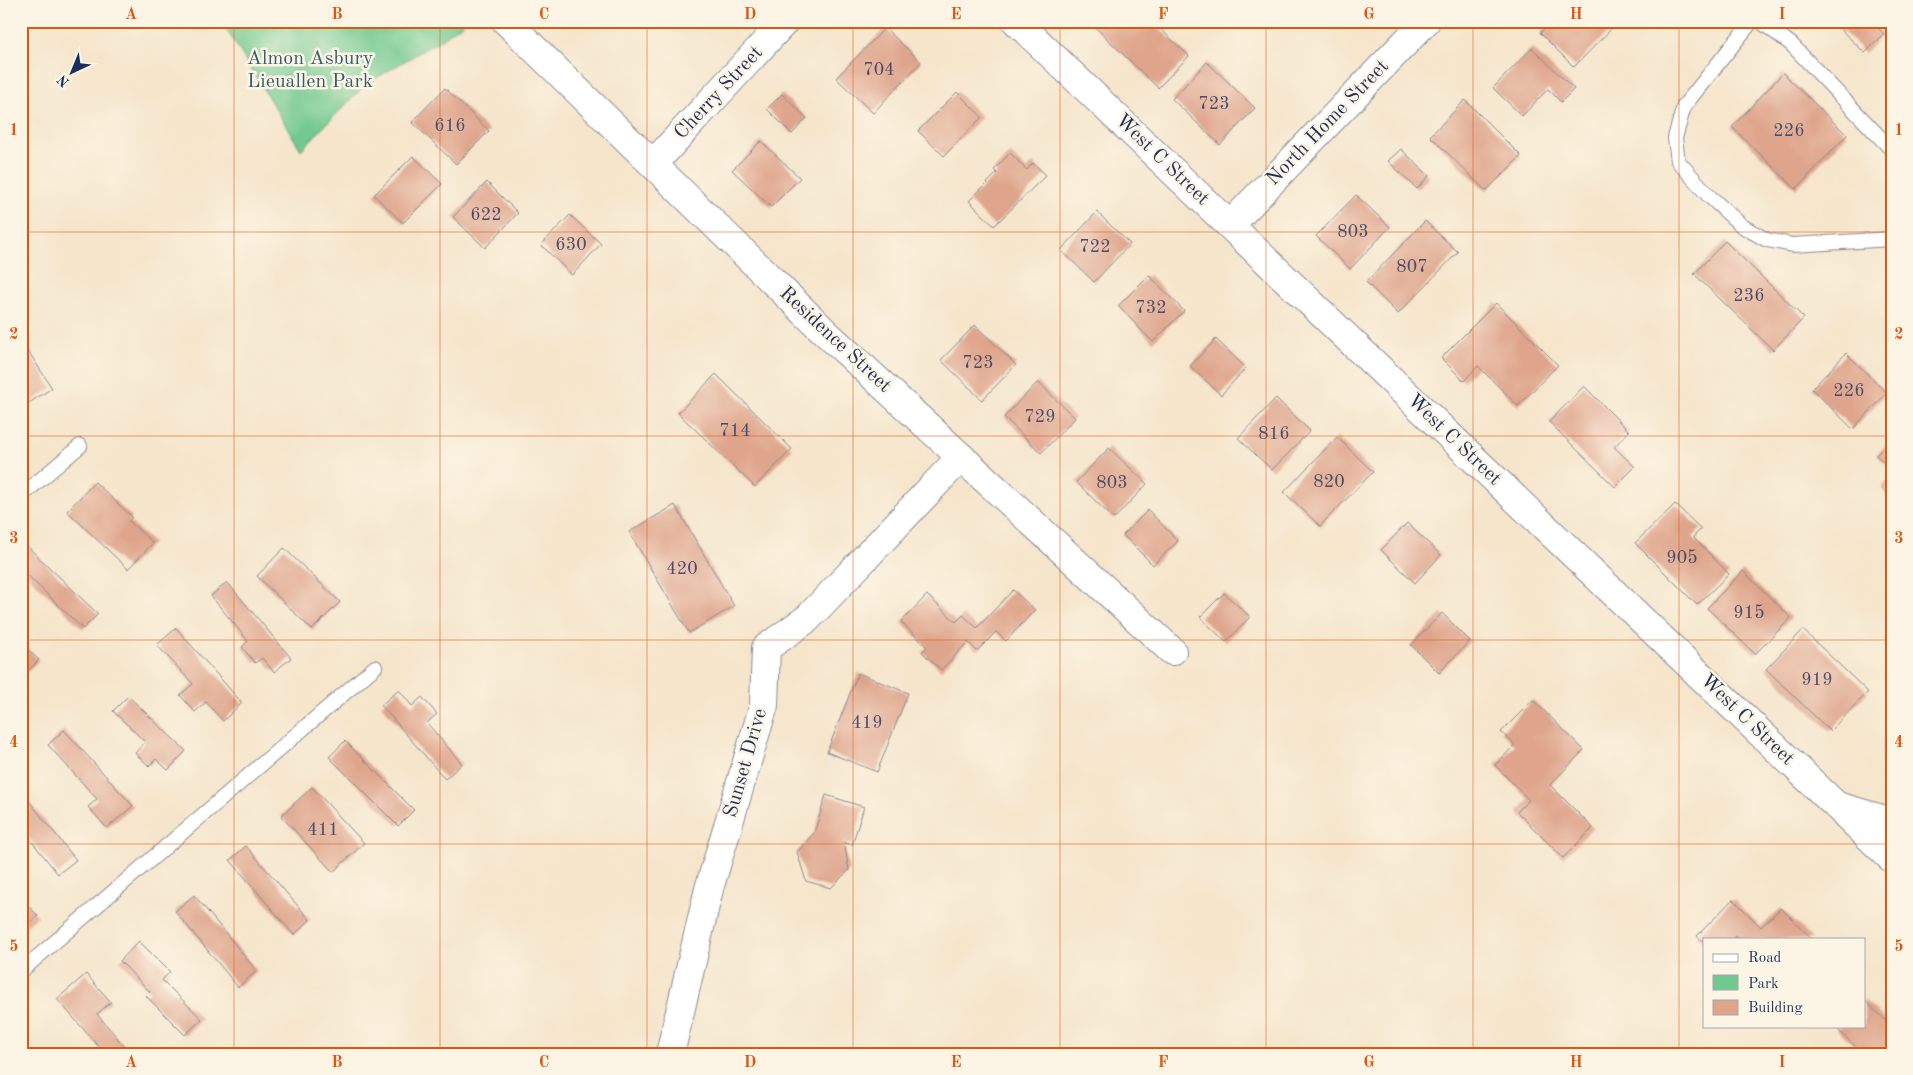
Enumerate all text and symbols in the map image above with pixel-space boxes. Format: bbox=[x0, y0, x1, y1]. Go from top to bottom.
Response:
text: A bbox=[125, 7, 137, 23]
text: B bbox=[331, 7, 343, 23]
text: C bbox=[539, 7, 549, 23]
text: D bbox=[744, 7, 756, 23]
text: E bbox=[950, 7, 962, 23]
text: F bbox=[1158, 7, 1169, 23]
text: G bbox=[1363, 7, 1375, 23]
text: H bbox=[1569, 7, 1583, 23]
text: I bbox=[1778, 7, 1786, 23]
street label: Cherry Street bbox=[671, 43, 767, 143]
north arrow bbox=[48, 48, 98, 98]
park label: Almon Asbury Lieuallen Park bbox=[247, 49, 374, 92]
street label: North Home Street bbox=[1263, 56, 1393, 190]
house number: 704 bbox=[863, 61, 895, 79]
text: N bbox=[55, 72, 72, 89]
house number: 723 bbox=[1198, 95, 1230, 113]
street label: West C Street bbox=[1111, 110, 1213, 210]
house number: 616 bbox=[434, 117, 466, 135]
house number: 226 bbox=[1773, 122, 1805, 140]
text: 1 bbox=[9, 123, 19, 139]
text: 1 bbox=[1894, 123, 1904, 139]
house number: 622 bbox=[470, 206, 502, 224]
house number: 803 bbox=[1337, 223, 1369, 241]
house number: 630 bbox=[555, 236, 587, 254]
house number: 722 bbox=[1079, 238, 1111, 256]
house number: 807 bbox=[1396, 258, 1428, 276]
street label: Residence Street bbox=[775, 283, 895, 397]
house number: 236 bbox=[1733, 287, 1765, 305]
house number: 732 bbox=[1135, 299, 1167, 317]
text: 2 bbox=[9, 327, 19, 343]
text: 2 bbox=[1894, 327, 1904, 343]
house number: 723 bbox=[962, 354, 994, 372]
house number: 226 bbox=[1833, 382, 1865, 400]
street label: West C Street bbox=[1403, 390, 1505, 490]
house number: 729 bbox=[1024, 408, 1056, 426]
house number: 714 bbox=[719, 422, 751, 440]
house number: 816 bbox=[1258, 425, 1290, 443]
house number: 820 bbox=[1313, 473, 1345, 491]
house number: 803 bbox=[1096, 474, 1128, 492]
text: 3 bbox=[9, 531, 19, 547]
text: 3 bbox=[1894, 531, 1904, 547]
house number: 905 bbox=[1666, 549, 1698, 567]
house number: 420 bbox=[666, 560, 698, 578]
house number: 915 bbox=[1733, 604, 1765, 622]
street label: West C Street bbox=[1696, 670, 1798, 770]
house number: 919 bbox=[1801, 671, 1833, 689]
street label: Sunset Drive bbox=[721, 706, 771, 820]
house number: 419 bbox=[851, 714, 883, 732]
text: 4 bbox=[9, 735, 19, 751]
text: 4 bbox=[1894, 735, 1904, 751]
house number: 411 bbox=[307, 821, 339, 839]
legend bbox=[1703, 938, 1866, 1028]
text: 5 bbox=[9, 939, 19, 955]
text: 5 bbox=[1894, 939, 1904, 955]
text: Road bbox=[1748, 951, 1782, 966]
text: Park bbox=[1748, 977, 1779, 992]
text: Building bbox=[1748, 1001, 1803, 1016]
text: A bbox=[125, 1055, 137, 1071]
text: B bbox=[331, 1055, 343, 1071]
text: C bbox=[539, 1055, 549, 1071]
text: D bbox=[744, 1055, 756, 1071]
text: E bbox=[950, 1055, 962, 1071]
text: F bbox=[1158, 1055, 1169, 1071]
text: G bbox=[1363, 1055, 1375, 1071]
text: H bbox=[1569, 1055, 1583, 1071]
text: I bbox=[1778, 1055, 1786, 1071]

